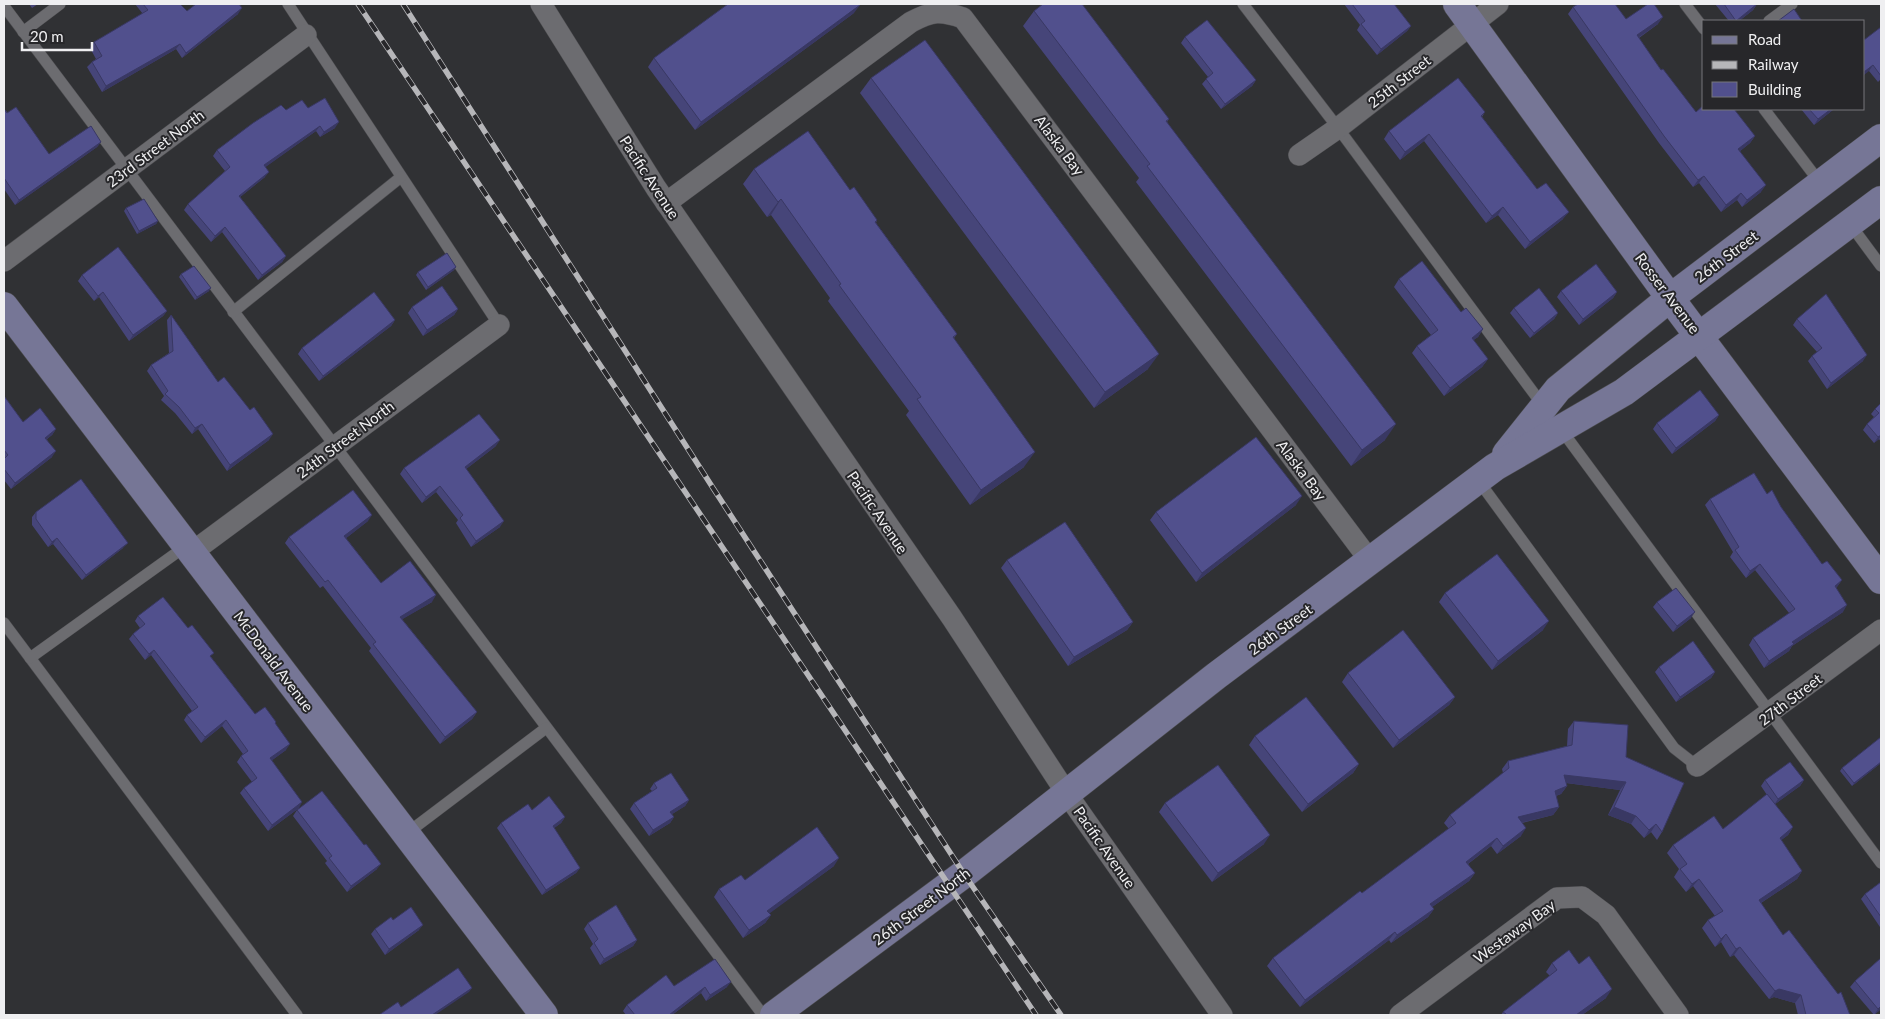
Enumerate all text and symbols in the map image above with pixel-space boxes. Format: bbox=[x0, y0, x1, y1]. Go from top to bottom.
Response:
scale bar bbox=[22, 20, 92, 52]
legend bbox=[1702, 20, 1865, 110]
text: 20 m bbox=[30, 27, 64, 45]
text: Road bbox=[1748, 30, 1781, 48]
street label: 25th Street bbox=[1364, 51, 1434, 111]
text: Railway bbox=[1748, 55, 1799, 73]
text: Building bbox=[1748, 80, 1801, 98]
street label: 23rd Street North bbox=[103, 106, 207, 190]
street label: Alaska Bay bbox=[1031, 111, 1089, 179]
street label: Pacific Avenue bbox=[616, 132, 684, 222]
street label: 26th Street bbox=[1691, 226, 1762, 286]
street label: Rosser Avenue bbox=[1632, 249, 1704, 337]
street label: 24th Street North bbox=[293, 397, 397, 481]
street label: Alaska Bay bbox=[1273, 436, 1331, 504]
street label: Pacific Avenue bbox=[844, 467, 912, 557]
street label: 26th Street bbox=[1245, 599, 1316, 658]
street label: McDonald Avenue bbox=[230, 607, 318, 715]
street label: 27th Street bbox=[1755, 669, 1826, 729]
street label: Pacific Avenue bbox=[1070, 803, 1140, 891]
street label: 26th Street North bbox=[869, 864, 973, 948]
street label: Westaway Bay bbox=[1470, 895, 1559, 967]

